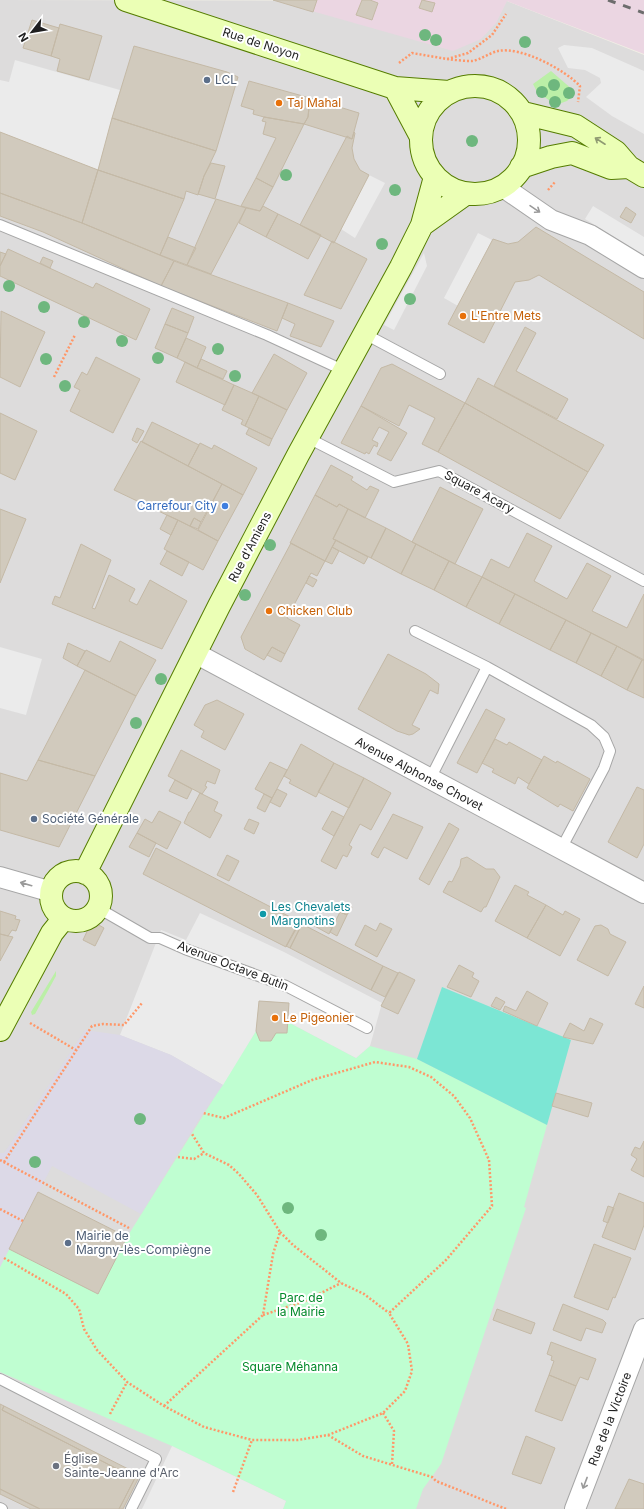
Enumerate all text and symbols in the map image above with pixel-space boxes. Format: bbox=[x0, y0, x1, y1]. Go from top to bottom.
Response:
north arrow bbox=[12, 12, 52, 52]
street label: Rue de Noyon bbox=[221, 24, 301, 63]
text: N bbox=[15, 30, 32, 44]
place label: LCL bbox=[215, 72, 237, 87]
marker: LCL bbox=[202, 75, 212, 85]
place label: Taj Mahal bbox=[287, 95, 341, 110]
marker: Taj Mahal bbox=[274, 98, 284, 108]
one-way arrow bbox=[594, 137, 606, 145]
one-way arrow bbox=[529, 205, 540, 213]
place label: L'Entre Mets bbox=[471, 308, 541, 323]
marker: L'Entre Mets bbox=[458, 311, 468, 321]
street label: Square Acary bbox=[442, 467, 517, 516]
place label: Carrefour City bbox=[137, 498, 217, 513]
marker: Carrefour City bbox=[220, 501, 230, 511]
street label: Rue d'Amiens bbox=[225, 509, 274, 584]
place label: Chicken Club bbox=[277, 603, 353, 618]
marker: Chicken Club bbox=[264, 606, 274, 616]
street label: Avenue Alphonse Chovet bbox=[353, 734, 486, 814]
place label: Société Générale bbox=[42, 811, 139, 826]
marker: Société Générale bbox=[29, 814, 39, 824]
one-way arrow bbox=[20, 880, 33, 887]
place label: Les Chevalets Margnotins bbox=[271, 899, 351, 928]
marker: Les Chevalets Margnotins bbox=[258, 909, 268, 919]
street label: Avenue Octave Butin bbox=[175, 937, 291, 994]
place label: Le Pigeonier bbox=[283, 1010, 354, 1025]
marker: Le Pigeonier bbox=[270, 1013, 280, 1023]
place label: Mairie de Margny-lès-Compiègne bbox=[76, 1228, 211, 1257]
marker: Mairie de Margny-lès-Compiègne bbox=[63, 1238, 73, 1248]
park label: Parc de la Mairie bbox=[277, 1290, 325, 1319]
park label: Square Méhanna bbox=[242, 1359, 338, 1374]
street label: Rue de la Victoire bbox=[585, 1370, 634, 1468]
place label: Église Sainte-Jeanne d'Arc bbox=[64, 1451, 179, 1480]
marker: Église Sainte-Jeanne d'Arc bbox=[51, 1461, 61, 1471]
one-way arrow bbox=[581, 1477, 589, 1489]

